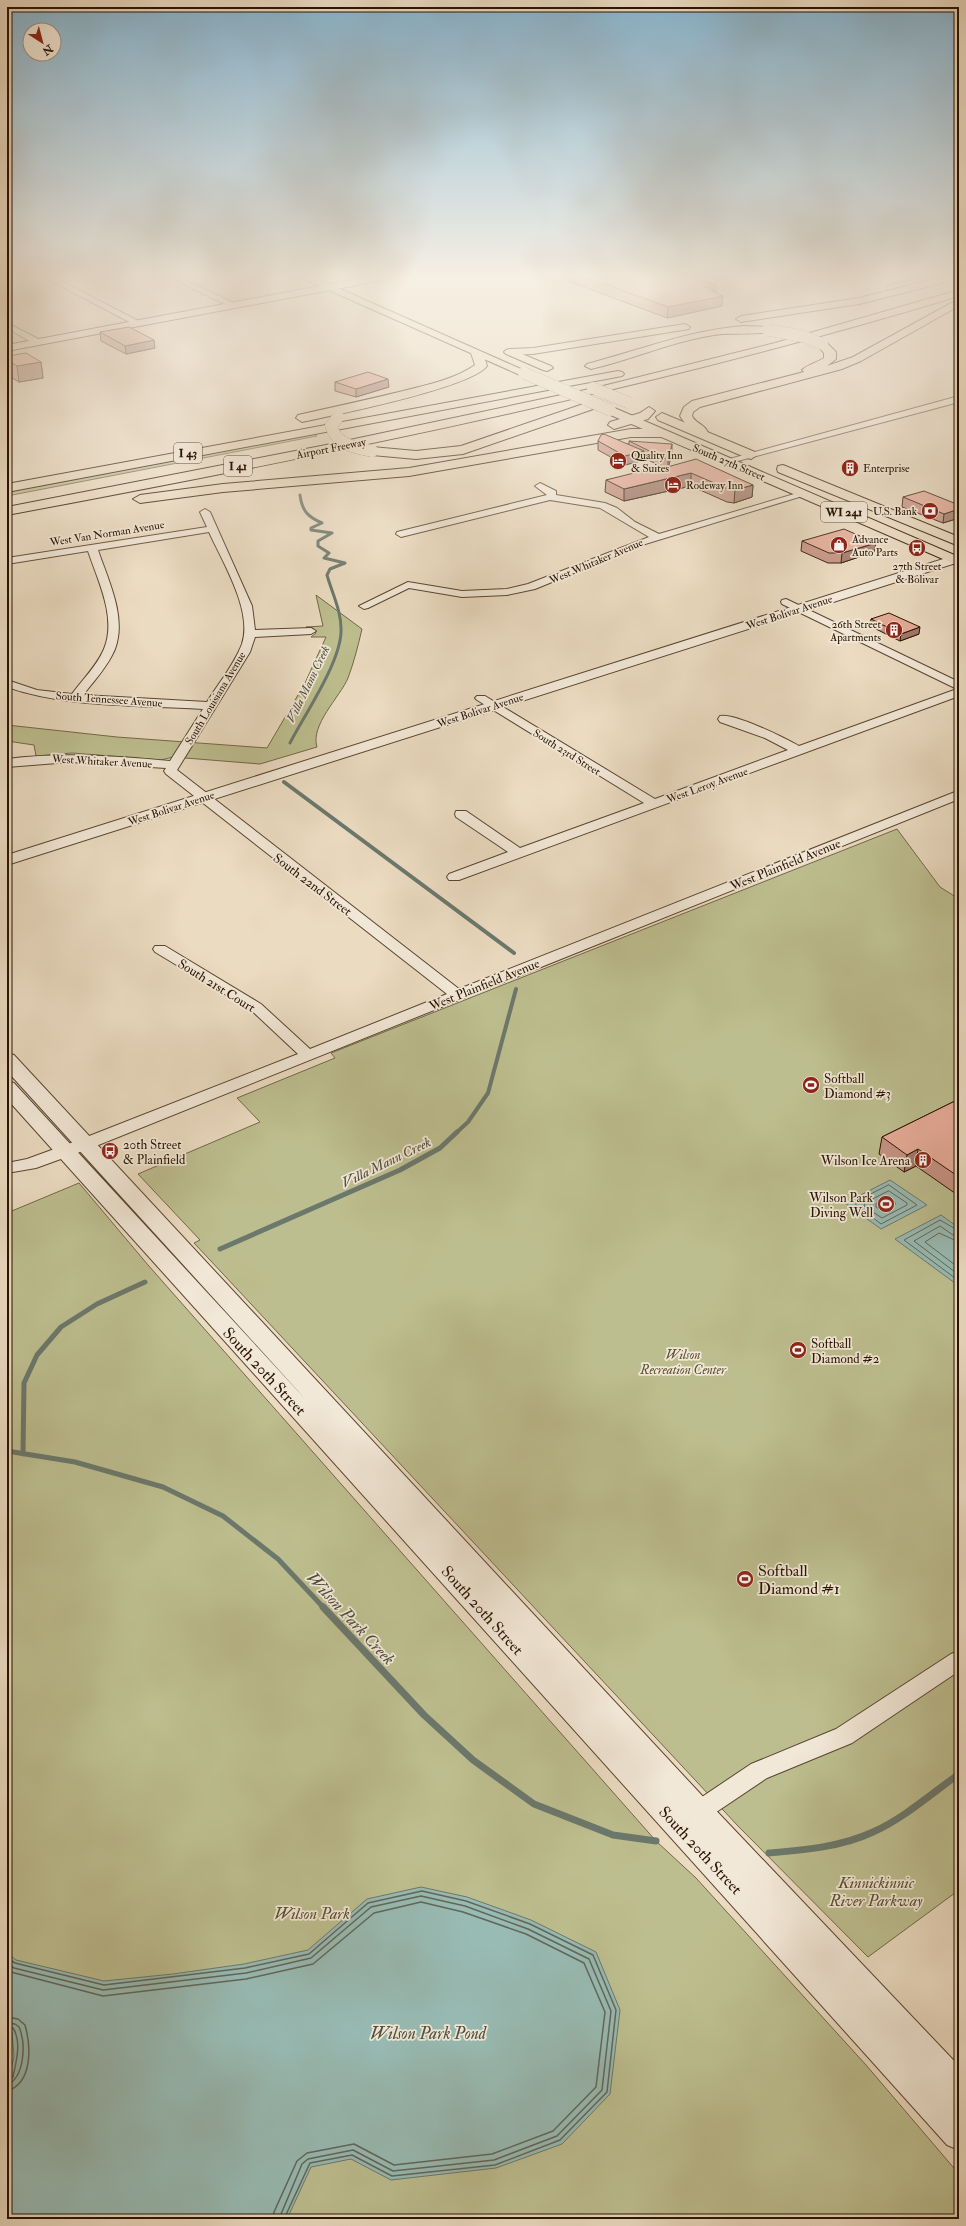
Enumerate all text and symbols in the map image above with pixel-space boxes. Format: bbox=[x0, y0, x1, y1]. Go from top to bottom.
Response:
north arrow bbox=[22, 22, 62, 62]
text: N bbox=[39, 41, 56, 59]
street label: Airport Freeway bbox=[294, 435, 367, 463]
street label: South 27th Street bbox=[691, 441, 767, 484]
road number: I 43 bbox=[174, 443, 202, 463]
place label: Quality Inn & Suites bbox=[631, 449, 683, 475]
hotel icon: Quality Inn & Suites bbox=[608, 451, 628, 471]
road number: I 41 bbox=[224, 456, 252, 476]
building icon: Enterprise bbox=[840, 458, 860, 478]
place label: Enterprise bbox=[863, 462, 910, 476]
hotel icon: Rodeway Inn bbox=[663, 475, 683, 495]
place label: Rodeway Inn bbox=[686, 479, 743, 493]
bank icon: U.S. Bank bbox=[920, 501, 940, 521]
road number: WI 241 bbox=[821, 502, 867, 522]
place label: U.S. Bank bbox=[873, 505, 918, 518]
street label: West Van Norman Avenue bbox=[48, 518, 166, 549]
place label: Advance Auto Parts bbox=[851, 533, 898, 559]
shop icon: Advance Auto Parts bbox=[829, 535, 849, 555]
street label: West Whitaker Avenue bbox=[547, 536, 645, 587]
bus stop icon: 27th Street & Bolivar bbox=[907, 538, 927, 558]
place label: 27th Street & Bolivar bbox=[893, 560, 942, 586]
street label: West Bolivar Avenue bbox=[743, 592, 834, 633]
place label: 26th Street Apartments bbox=[829, 618, 881, 645]
building icon: 26th Street Apartments bbox=[884, 620, 904, 640]
water label: Villa Mann Creek bbox=[283, 643, 334, 725]
street label: South Louisiana Avenue bbox=[182, 649, 249, 747]
street label: South Tennessee Avenue bbox=[55, 689, 163, 710]
street label: West Bolivar Avenue bbox=[434, 690, 525, 731]
street label: South 23rd Street bbox=[531, 727, 603, 779]
street label: West Whitaker Avenue bbox=[50, 752, 153, 771]
street label: West Leroy Avenue bbox=[664, 765, 750, 807]
street label: West Bolivar Avenue bbox=[125, 788, 216, 829]
street label: West Plainfield Avenue bbox=[727, 835, 844, 895]
street label: South 22nd Street bbox=[270, 850, 355, 920]
street label: West Plainfield Avenue bbox=[426, 955, 543, 1015]
street label: South 21st Court bbox=[175, 956, 258, 1016]
place label: Softball Diamond #3 bbox=[824, 1071, 891, 1102]
sports icon: Softball Diamond #3 bbox=[801, 1075, 821, 1095]
water label: Villa Mann Creek bbox=[339, 1133, 434, 1191]
place label: 20th Street & Plainfield bbox=[123, 1137, 186, 1168]
bus stop icon: 20th Street & Plainfield bbox=[100, 1141, 120, 1161]
building icon: Wilson Ice Arena bbox=[913, 1150, 933, 1170]
place label: Wilson Ice Arena bbox=[820, 1153, 911, 1169]
place label: Wilson Park Diving Well bbox=[808, 1190, 874, 1221]
sports icon: Wilson Park Diving Well bbox=[876, 1194, 896, 1214]
street label: South 20th Street bbox=[218, 1323, 310, 1420]
place label: Softball Diamond #2 bbox=[811, 1336, 880, 1367]
sports icon: Softball Diamond #2 bbox=[788, 1340, 808, 1360]
park label: Wilson Recreation Center bbox=[639, 1347, 727, 1378]
place label: Softball Diamond #1 bbox=[758, 1561, 840, 1599]
street label: South 20th Street bbox=[437, 1562, 528, 1660]
water label: Wilson Park Creek bbox=[302, 1567, 399, 1669]
sports icon: Softball Diamond #1 bbox=[735, 1569, 755, 1589]
street label: South 20th Street bbox=[654, 1802, 746, 1899]
park label: Kinnickinnic River Parkway bbox=[828, 1873, 923, 1911]
park label: Wilson Park bbox=[274, 1904, 350, 1924]
water label: Wilson Park Pond bbox=[370, 2023, 487, 2044]

